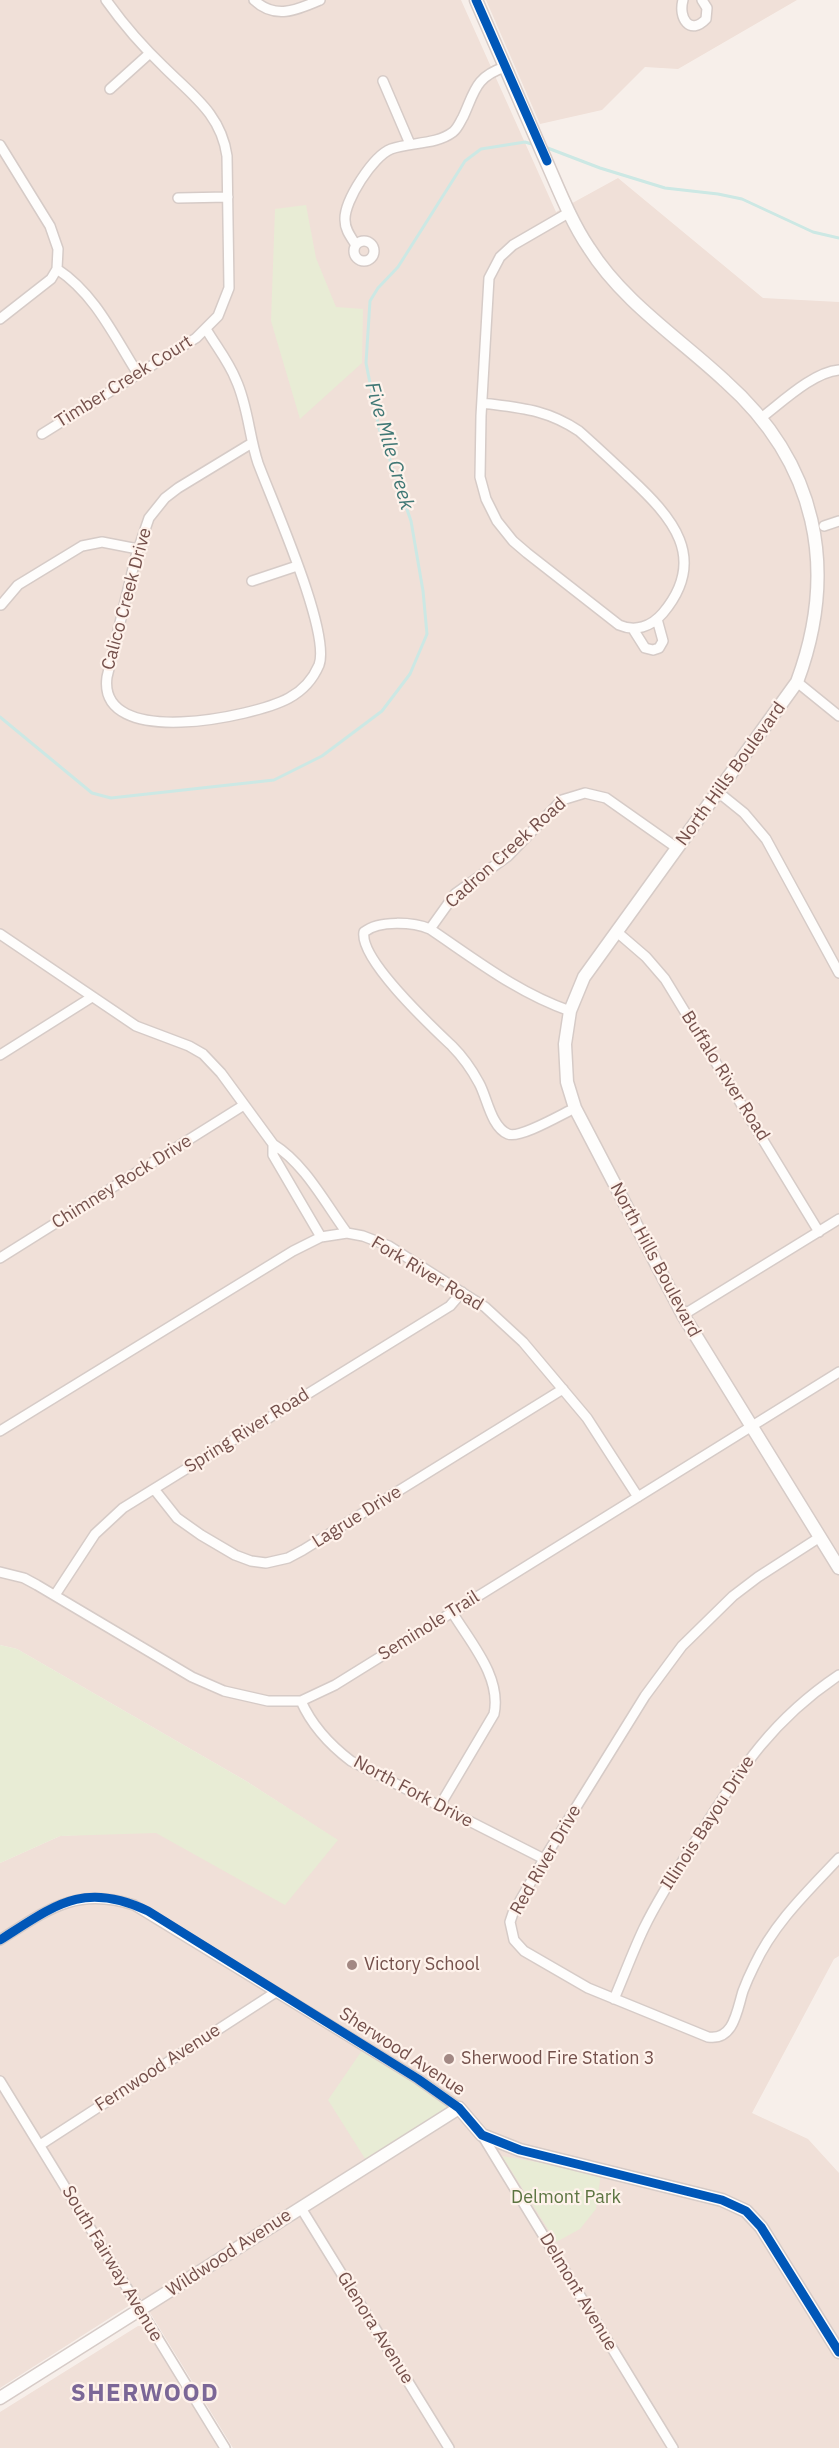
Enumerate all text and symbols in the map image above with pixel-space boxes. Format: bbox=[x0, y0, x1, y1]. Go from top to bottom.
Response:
street label: Timber Creek Court bbox=[52, 331, 196, 433]
water label: Five Mile Creek bbox=[359, 379, 419, 513]
street label: Calico Creek Drive bbox=[98, 525, 156, 673]
street label: North Hills Boulevard bbox=[672, 698, 790, 850]
street label: Cadron Creek Road bbox=[441, 793, 571, 913]
street label: Buffalo River Road bbox=[676, 1007, 774, 1145]
street label: Chimney Rock Drive bbox=[48, 1130, 196, 1234]
street label: North Hills Boulevard bbox=[605, 1179, 705, 1341]
street label: Fork River Road bbox=[367, 1232, 487, 1316]
street label: Spring River Road bbox=[181, 1384, 313, 1478]
street label: Lagrue Drive bbox=[309, 1481, 405, 1553]
street label: Seminole Trail bbox=[375, 1586, 483, 1666]
street label: North Fork Drive bbox=[350, 1751, 476, 1833]
street label: Illinois Bayou Drive bbox=[657, 1752, 759, 1894]
street label: Red River Drive bbox=[506, 1801, 586, 1919]
place label: Victory School bbox=[364, 1954, 480, 1976]
marker: Victory School bbox=[345, 1958, 359, 1972]
street label: Sherwood Avenue bbox=[335, 2003, 469, 2101]
street label: Fernwood Avenue bbox=[91, 2019, 225, 2117]
place label: Sherwood Fire Station 3 bbox=[461, 2048, 655, 2070]
marker: Sherwood Fire Station 3 bbox=[442, 2052, 456, 2066]
street label: South Fairway Avenue bbox=[57, 2182, 167, 2346]
park label: Delmont Park bbox=[511, 2187, 621, 2209]
street label: Wildwood Avenue bbox=[162, 2205, 296, 2301]
street label: Delmont Avenue bbox=[534, 2229, 622, 2355]
street label: Glenora Avenue bbox=[332, 2268, 418, 2388]
district label: SHERWOOD bbox=[71, 2380, 219, 2408]

